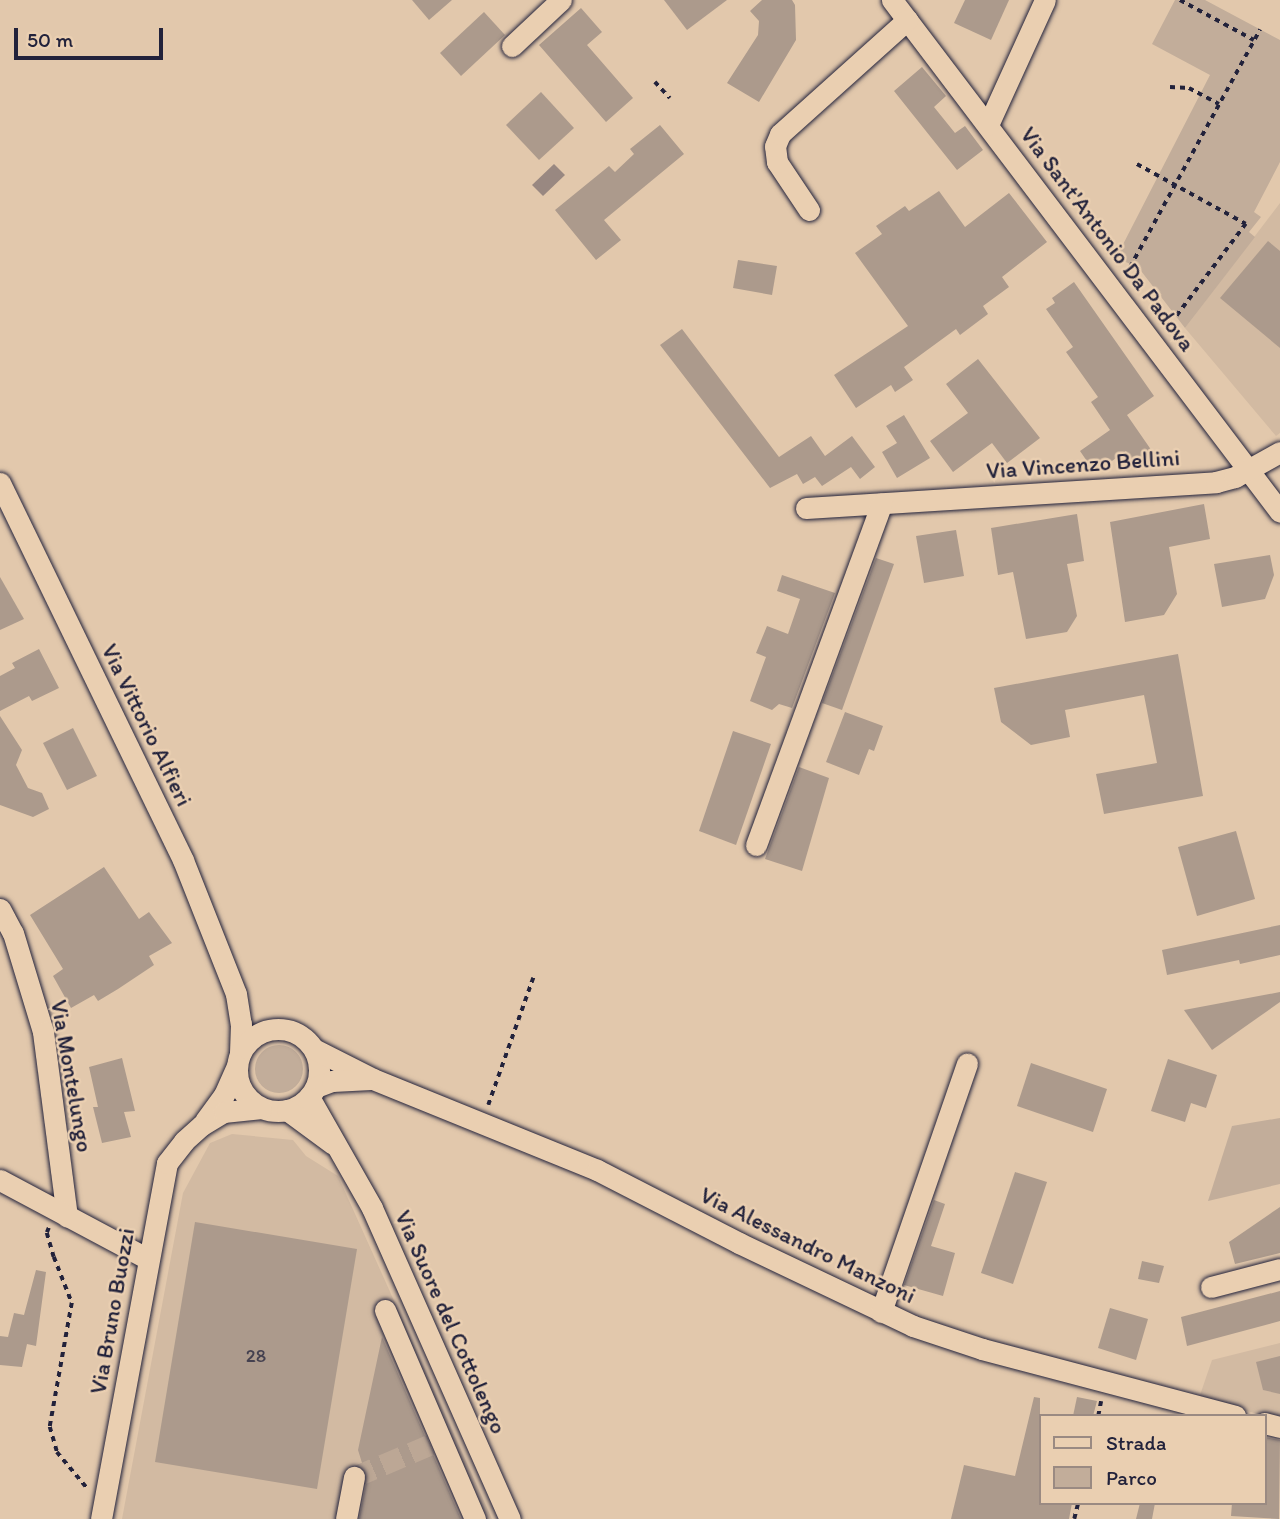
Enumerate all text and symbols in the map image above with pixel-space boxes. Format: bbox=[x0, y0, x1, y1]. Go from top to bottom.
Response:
scale bar bbox=[18, 14, 166, 58]
text: 50 m bbox=[27, 27, 73, 52]
street label: Via Sant'Antonio Da Padova bbox=[1015, 121, 1201, 357]
street label: Via Vincenzo Bellini bbox=[985, 443, 1181, 485]
street label: Via Vittorio Alfieri bbox=[96, 640, 198, 810]
street label: Via Montelungo bbox=[45, 998, 99, 1154]
street label: Via Alessandro Manzoni bbox=[696, 1181, 920, 1309]
street label: Via Suore del Cottolengo bbox=[389, 1206, 513, 1438]
street label: Via Bruno Buozzi bbox=[84, 1226, 140, 1396]
house number: 28 bbox=[246, 1345, 266, 1367]
legend bbox=[1038, 1414, 1266, 1505]
text: Strada bbox=[1106, 1430, 1166, 1455]
text: Parco bbox=[1106, 1465, 1157, 1490]

